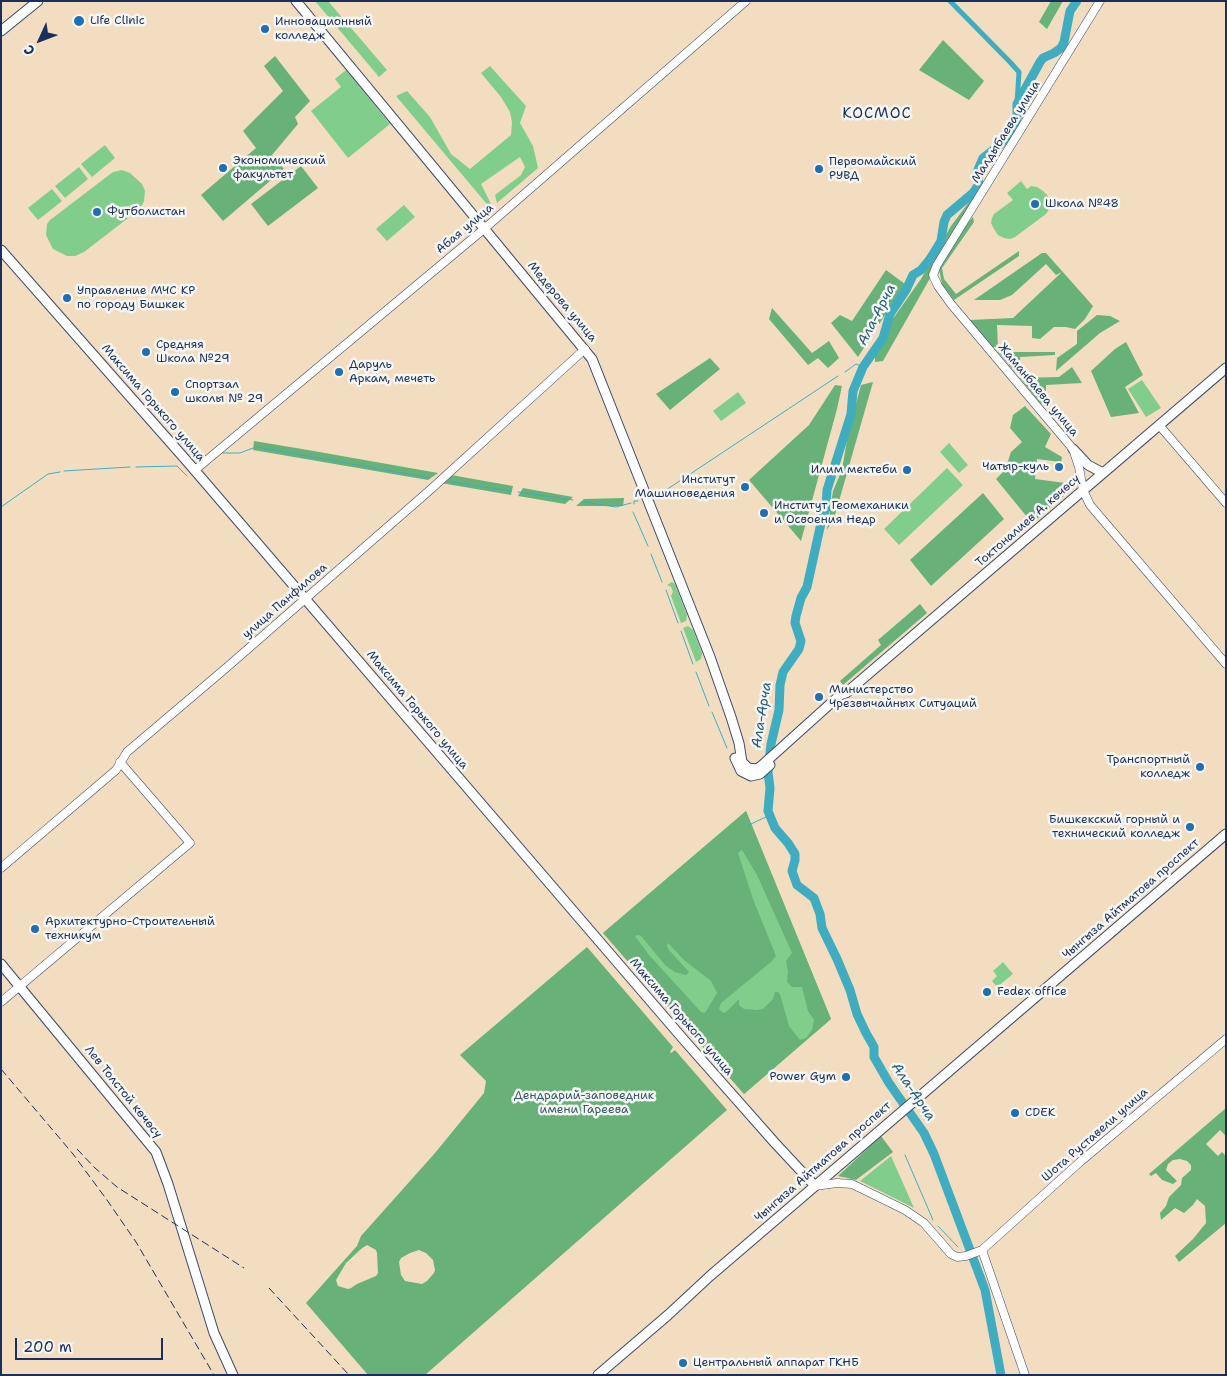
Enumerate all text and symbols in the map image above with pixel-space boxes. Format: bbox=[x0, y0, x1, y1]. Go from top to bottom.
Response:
marker: Life Clinic bbox=[72, 14, 86, 28]
place label: Life Clinic bbox=[90, 14, 145, 28]
north arrow bbox=[15, 15, 65, 65]
place label: Инновационный колледж bbox=[275, 15, 372, 43]
marker: Инновационный колледж bbox=[259, 23, 271, 35]
text: С bbox=[20, 41, 39, 60]
street label: Малдыбаева улица bbox=[969, 78, 1043, 186]
district label: КОСМОС bbox=[842, 105, 912, 123]
place label: Экономический факультет bbox=[233, 154, 326, 182]
place label: Первомайский РУВД bbox=[829, 155, 916, 183]
marker: Экономический факультет bbox=[217, 162, 229, 174]
marker: Первомайский РУВД bbox=[813, 163, 825, 175]
place label: Школа №48 bbox=[1045, 197, 1119, 211]
marker: Школа №48 bbox=[1029, 198, 1041, 210]
street label: Абая улица bbox=[433, 201, 497, 257]
place label: Футболистан bbox=[107, 205, 185, 219]
marker: Футболистан bbox=[91, 206, 103, 218]
street label: Медерова улица bbox=[524, 259, 600, 345]
water label: Ала-Арча bbox=[854, 282, 900, 348]
place label: Управление МЧС КР по городу Бишкек bbox=[77, 284, 195, 312]
marker: Управление МЧС КР по городу Бишкек bbox=[61, 292, 73, 304]
place label: Средняя Школа №29 bbox=[156, 338, 230, 366]
street label: Жаманбаева улица bbox=[995, 340, 1081, 440]
street label: Максима Горького улица bbox=[98, 342, 208, 464]
marker: Средняя Школа №29 bbox=[140, 346, 152, 358]
place label: Даруль Аркам, мечеть bbox=[349, 358, 435, 386]
marker: Даруль Аркам, мечеть bbox=[333, 366, 345, 378]
place label: Спортзал школы № 29 bbox=[185, 378, 263, 406]
marker: Спортзал школы № 29 bbox=[169, 386, 181, 398]
place label: Чатыр-куль bbox=[982, 460, 1049, 474]
marker: Чатыр-куль bbox=[1053, 461, 1065, 473]
place label: Илим мектеби bbox=[811, 463, 897, 477]
marker: Илим мектеби bbox=[901, 464, 913, 476]
street label: Токтоналиев А. көчөсү bbox=[973, 472, 1083, 570]
place label: Институт Машиноведения bbox=[635, 473, 735, 501]
marker: Институт Машиноведения bbox=[739, 481, 751, 493]
place label: Институт Геомеханики и Освоения Недр bbox=[774, 499, 909, 527]
marker: Институт Геомеханики и Освоения Недр bbox=[758, 507, 770, 519]
street label: улица Панфилова bbox=[240, 560, 330, 642]
street label: Максима Горького улица bbox=[363, 648, 471, 772]
water label: Ала-Арча bbox=[748, 681, 776, 749]
place label: Министерство Чрезвычайных Ситуаций bbox=[829, 683, 977, 711]
marker: Министерство Чрезвычайных Ситуаций bbox=[813, 691, 825, 703]
place label: Транспортный колледж bbox=[1107, 753, 1190, 781]
marker: Транспортный колледж bbox=[1194, 761, 1206, 773]
place label: Бишкекский горный и технический колледж bbox=[1049, 813, 1180, 841]
marker: Бишкекский горный и технический колледж bbox=[1184, 821, 1196, 833]
street label: Чынгыза Айтматова проспект bbox=[1060, 836, 1202, 962]
place label: Архитектурно-Строительный техникум bbox=[45, 915, 215, 943]
marker: Архитектурно-Строительный техникум bbox=[29, 923, 41, 935]
street label: Максима Горького улица bbox=[626, 956, 736, 1078]
place label: Fedex office bbox=[997, 985, 1067, 999]
marker: Fedex office bbox=[981, 986, 993, 998]
street label: Лев Толстой көчөсү bbox=[81, 1043, 165, 1141]
water label: Ала-Арча bbox=[887, 1060, 939, 1124]
place label: Power Gym bbox=[769, 1070, 836, 1084]
marker: Power Gym bbox=[840, 1071, 852, 1083]
street label: Шота Руставели улица bbox=[1039, 1085, 1151, 1185]
park label: Дендрарий-заповедник имени Гареева bbox=[514, 1089, 654, 1117]
street label: Чынгыза Айтматова проспект bbox=[752, 1099, 894, 1225]
place label: CDEK bbox=[1025, 1106, 1055, 1120]
marker: CDEK bbox=[1009, 1107, 1021, 1119]
scale bar bbox=[18, 1328, 165, 1360]
text: 200 m bbox=[23, 1337, 72, 1357]
place label: Центральный аппарат ГКНБ bbox=[693, 1356, 859, 1370]
marker: Центральный аппарат ГКНБ bbox=[677, 1357, 689, 1369]

